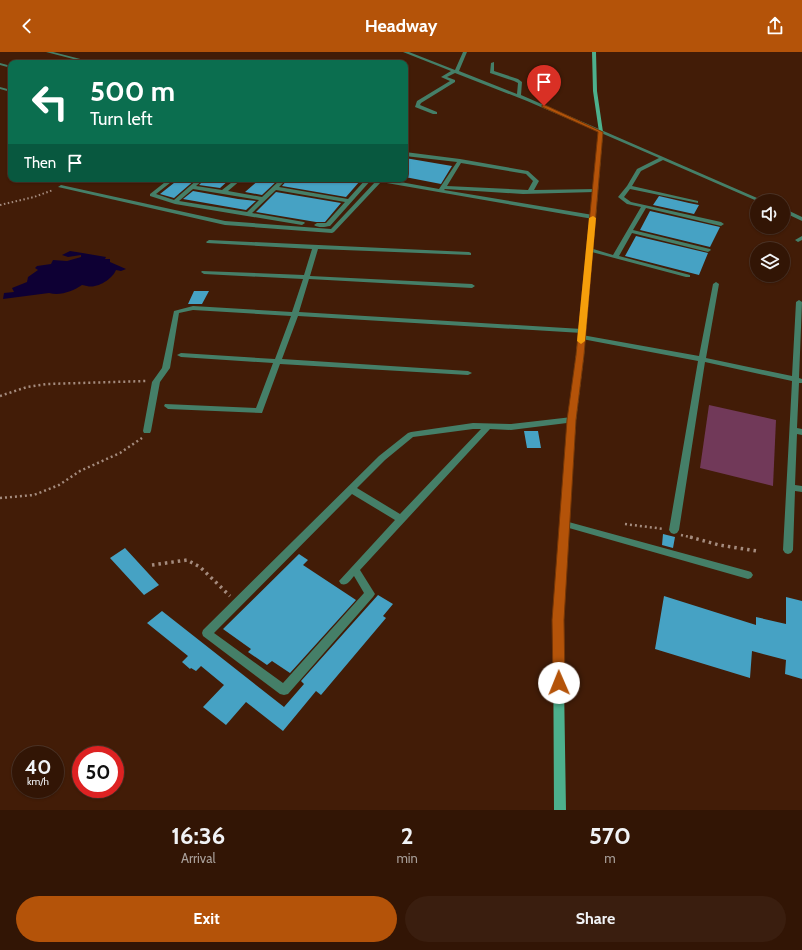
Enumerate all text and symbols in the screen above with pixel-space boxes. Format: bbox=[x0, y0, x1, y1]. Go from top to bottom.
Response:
icon: back bbox=[16, 15, 38, 37]
text: Headway bbox=[365, 15, 437, 37]
icon: share bbox=[764, 15, 786, 37]
pin bbox=[527, 65, 561, 106]
icon: arrive bbox=[533, 71, 555, 93]
text: 500 m bbox=[90, 74, 175, 108]
icon: left bbox=[24, 76, 76, 128]
text: Turn left bbox=[90, 108, 153, 130]
icon: arrive bbox=[64, 152, 86, 174]
text: Then bbox=[24, 154, 56, 172]
map controls bbox=[750, 194, 790, 282]
button: sound bbox=[750, 194, 790, 234]
button: layers bbox=[750, 242, 790, 282]
position arrow bbox=[538, 662, 580, 704]
speed limit sign: 50 bbox=[72, 746, 124, 798]
text: 40 bbox=[25, 755, 51, 779]
text: km/h bbox=[27, 775, 49, 788]
text: 16:36 bbox=[171, 821, 225, 850]
text: 2 bbox=[401, 821, 413, 850]
text: 570 bbox=[589, 821, 631, 850]
text: Arrival bbox=[181, 850, 216, 866]
text: min bbox=[396, 850, 418, 866]
text: m bbox=[604, 850, 616, 866]
button: Exit bbox=[16, 896, 397, 942]
button: Share bbox=[405, 896, 786, 942]

